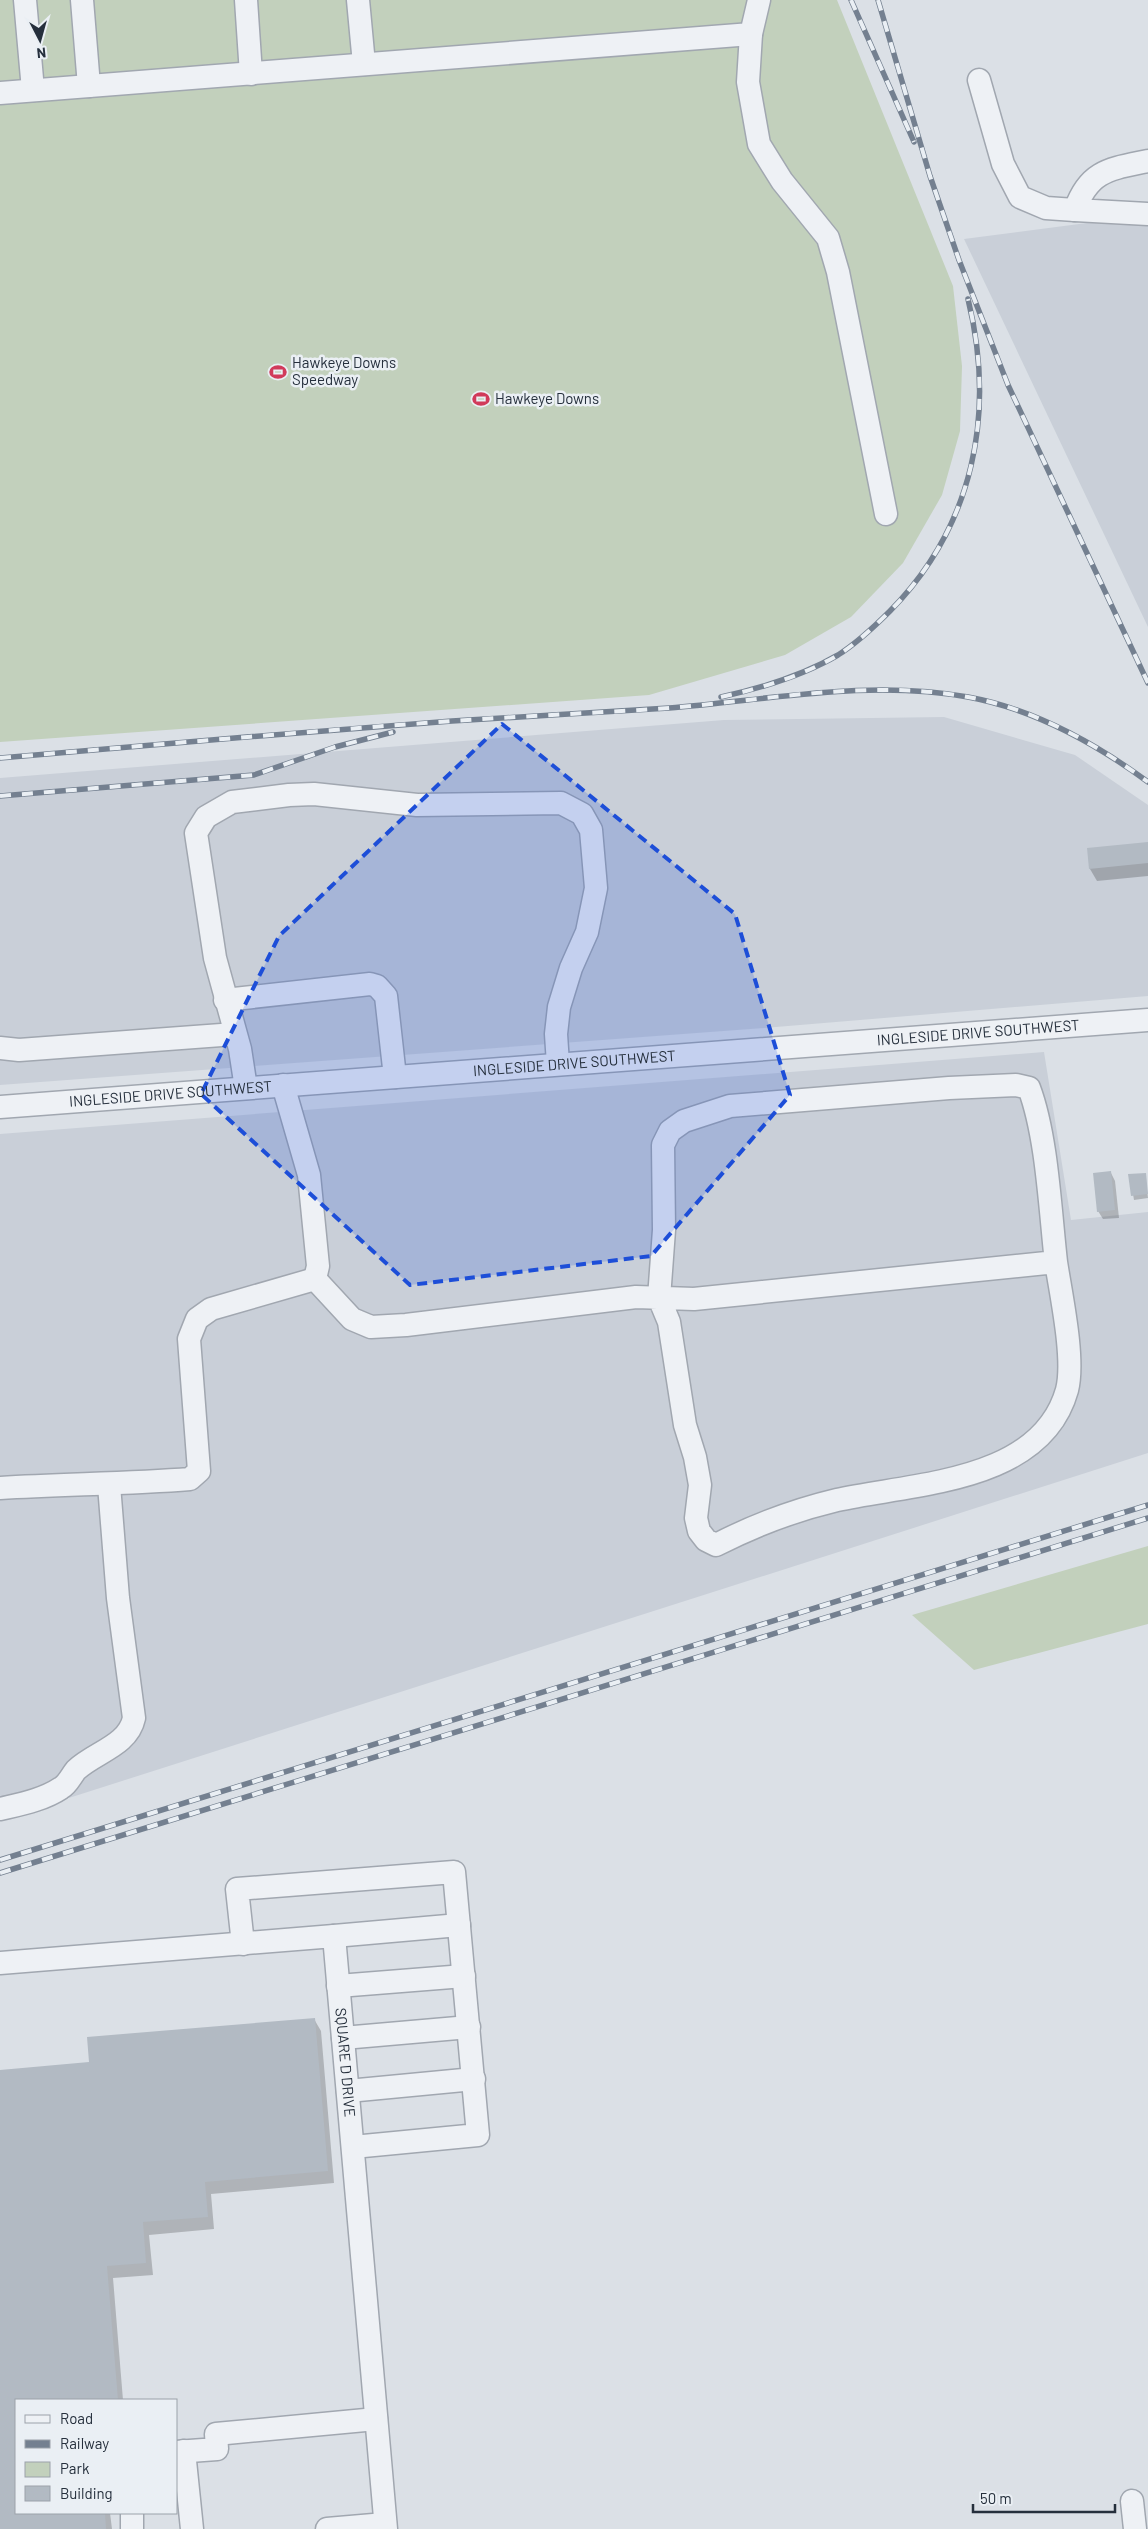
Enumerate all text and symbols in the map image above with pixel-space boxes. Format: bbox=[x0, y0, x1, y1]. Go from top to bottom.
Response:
north arrow bbox=[15, 15, 65, 65]
text: N bbox=[36, 44, 47, 62]
place label: Hawkeye Downs Speedway bbox=[292, 353, 396, 388]
sports icon: Hawkeye Downs Speedway bbox=[268, 362, 288, 382]
sports icon: Hawkeye Downs bbox=[471, 389, 491, 409]
place label: Hawkeye Downs bbox=[495, 389, 599, 407]
street label: INGLESIDE DRIVE SOUTHWEST bbox=[876, 1015, 1080, 1049]
street label: INGLESIDE DRIVE SOUTHWEST bbox=[472, 1046, 676, 1079]
street label: INGLESIDE DRIVE SOUTHWEST bbox=[68, 1076, 272, 1110]
street label: SQUARE D DRIVE bbox=[332, 2007, 360, 2118]
legend bbox=[15, 2399, 178, 2514]
text: Road bbox=[60, 2409, 93, 2427]
text: Railway bbox=[60, 2434, 109, 2452]
text: Park bbox=[60, 2459, 90, 2477]
scale bar bbox=[973, 2482, 1116, 2514]
text: Building bbox=[60, 2484, 113, 2502]
text: 50 m bbox=[980, 2489, 1012, 2507]

